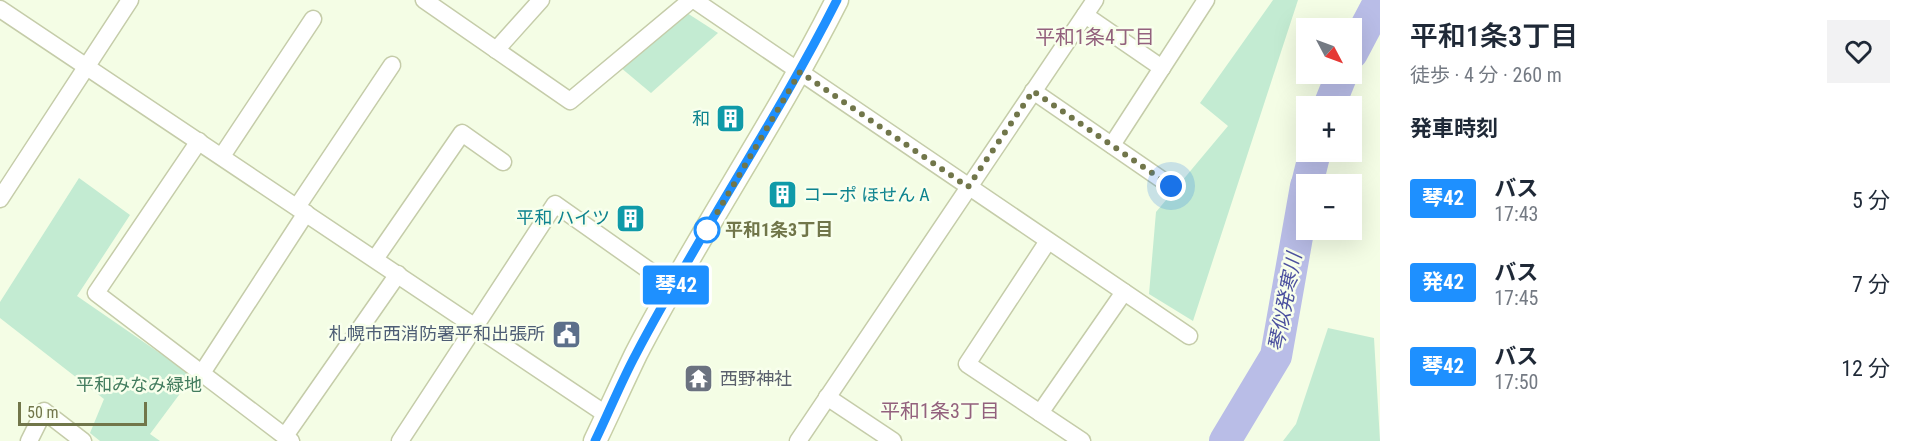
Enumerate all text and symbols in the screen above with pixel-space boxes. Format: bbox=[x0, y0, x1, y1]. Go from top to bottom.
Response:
north arrow bbox=[1296, 18, 1362, 84]
map controls bbox=[1296, 18, 1362, 240]
text: 平和1条3丁目 bbox=[1410, 20, 1578, 53]
button: heart bbox=[1827, 20, 1890, 83]
district label: 平和1条4丁目 bbox=[1035, 25, 1155, 49]
text: 徒歩 · 4 分 · 260 m bbox=[1410, 63, 1562, 87]
button: + bbox=[1296, 96, 1362, 162]
building icon: 和 bbox=[715, 103, 747, 135]
place label: 和 bbox=[692, 108, 710, 129]
text: 発車時刻 bbox=[1410, 116, 1498, 141]
your location bbox=[1156, 171, 1186, 201]
button: − bbox=[1296, 174, 1362, 240]
text: バス bbox=[1494, 176, 1538, 201]
building icon: コーポ ほせん A bbox=[766, 179, 798, 211]
place label: コーポ ほせん A bbox=[803, 184, 930, 205]
text: 琴42 bbox=[1422, 186, 1464, 210]
text: 5 分 bbox=[1852, 188, 1890, 213]
building icon: 平和 ハイツ bbox=[615, 202, 647, 234]
text: 17:43 bbox=[1494, 202, 1538, 226]
place label: 平和 ハイツ bbox=[516, 207, 610, 228]
marker: 平和1条3丁目 bbox=[694, 217, 720, 243]
place label: 平和1条3丁目 bbox=[725, 219, 833, 240]
water label: 琴似発寒川 bbox=[1264, 249, 1307, 353]
text: バス bbox=[1494, 260, 1538, 285]
line badge: 琴42 bbox=[642, 266, 710, 304]
text: 発42 bbox=[1422, 270, 1464, 294]
text: 7 分 bbox=[1852, 272, 1890, 297]
text: 琴42 bbox=[655, 273, 697, 297]
text: 17:45 bbox=[1494, 286, 1538, 310]
public building icon: 札幌市西消防署平和出張所 bbox=[550, 318, 582, 350]
place label: 札幌市西消防署平和出張所 bbox=[329, 323, 545, 344]
text: バス bbox=[1494, 344, 1538, 369]
text: 琴42 bbox=[1422, 354, 1464, 378]
text: 12 分 bbox=[1841, 356, 1890, 381]
temple icon: 西野神社 bbox=[683, 363, 715, 395]
place label: 西野神社 bbox=[720, 368, 792, 389]
text: 17:50 bbox=[1494, 370, 1538, 394]
park label: 平和みなみ緑地 bbox=[76, 374, 202, 395]
scale bar bbox=[18, 399, 147, 426]
district label: 平和1条3丁目 bbox=[880, 399, 1000, 423]
text: 50 m bbox=[27, 403, 59, 422]

